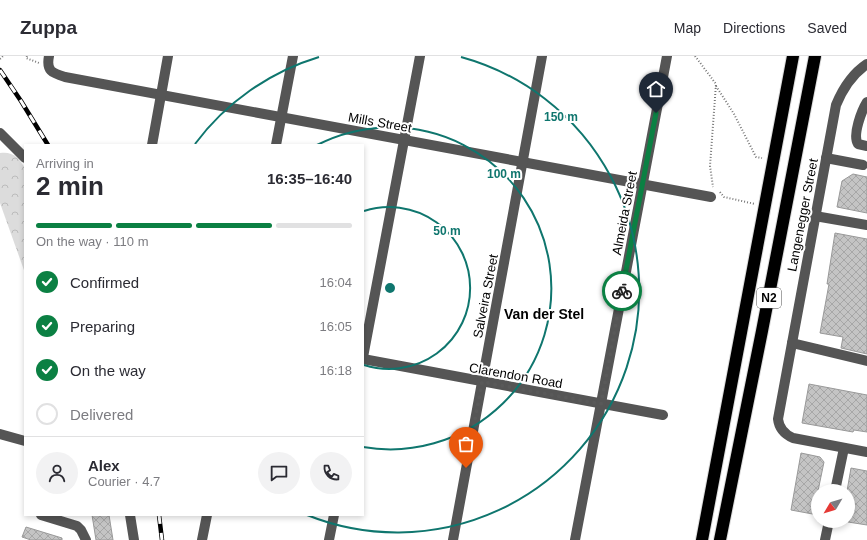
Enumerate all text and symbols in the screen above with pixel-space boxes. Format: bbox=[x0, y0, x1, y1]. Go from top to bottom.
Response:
text: Zuppa bbox=[20, 17, 77, 38]
text: Map bbox=[674, 20, 701, 36]
text: Directions bbox=[723, 20, 785, 36]
text: Saved bbox=[807, 20, 847, 36]
pin bbox=[639, 72, 673, 113]
icon: home bbox=[645, 78, 667, 100]
street label: Mills Street bbox=[347, 110, 413, 136]
text: 150 m bbox=[544, 110, 578, 124]
text: Arriving in bbox=[36, 156, 94, 171]
street label: Langenegger Street bbox=[784, 157, 821, 273]
text: 100 m bbox=[487, 167, 521, 181]
street label: Almeida Street bbox=[609, 169, 640, 256]
text: 16:35–16:40 bbox=[267, 170, 352, 187]
text: 2 min bbox=[36, 171, 104, 201]
text: 50 m bbox=[433, 224, 461, 238]
text: On the way · 110 m bbox=[36, 234, 148, 249]
street label: Salveira Street bbox=[470, 252, 501, 339]
icon: check bbox=[36, 271, 58, 293]
courier bbox=[602, 271, 642, 311]
text: Confirmed bbox=[70, 274, 139, 291]
text: 16:04 bbox=[319, 275, 352, 290]
icon: bike bbox=[611, 280, 633, 302]
centre of rings bbox=[383, 281, 397, 295]
road number: N2 bbox=[757, 288, 781, 308]
district label: Van der Stel bbox=[504, 306, 584, 322]
icon: check bbox=[36, 315, 58, 337]
text: Preparing bbox=[70, 318, 135, 335]
text: 16:05 bbox=[319, 319, 352, 334]
icon: check bbox=[36, 359, 58, 381]
street label: Clarendon Road bbox=[468, 360, 564, 391]
text: On the way bbox=[70, 362, 146, 379]
text: 16:18 bbox=[319, 363, 352, 378]
text: Delivered bbox=[70, 406, 133, 423]
pin bbox=[449, 427, 483, 468]
icon: bag bbox=[455, 433, 477, 455]
button: person bbox=[36, 452, 78, 494]
button: chat bbox=[258, 452, 300, 494]
button: phone bbox=[310, 452, 352, 494]
text: Alex bbox=[88, 457, 120, 474]
text: Courier · 4.7 bbox=[88, 474, 160, 489]
north arrow bbox=[811, 484, 855, 528]
map controls bbox=[811, 484, 855, 528]

